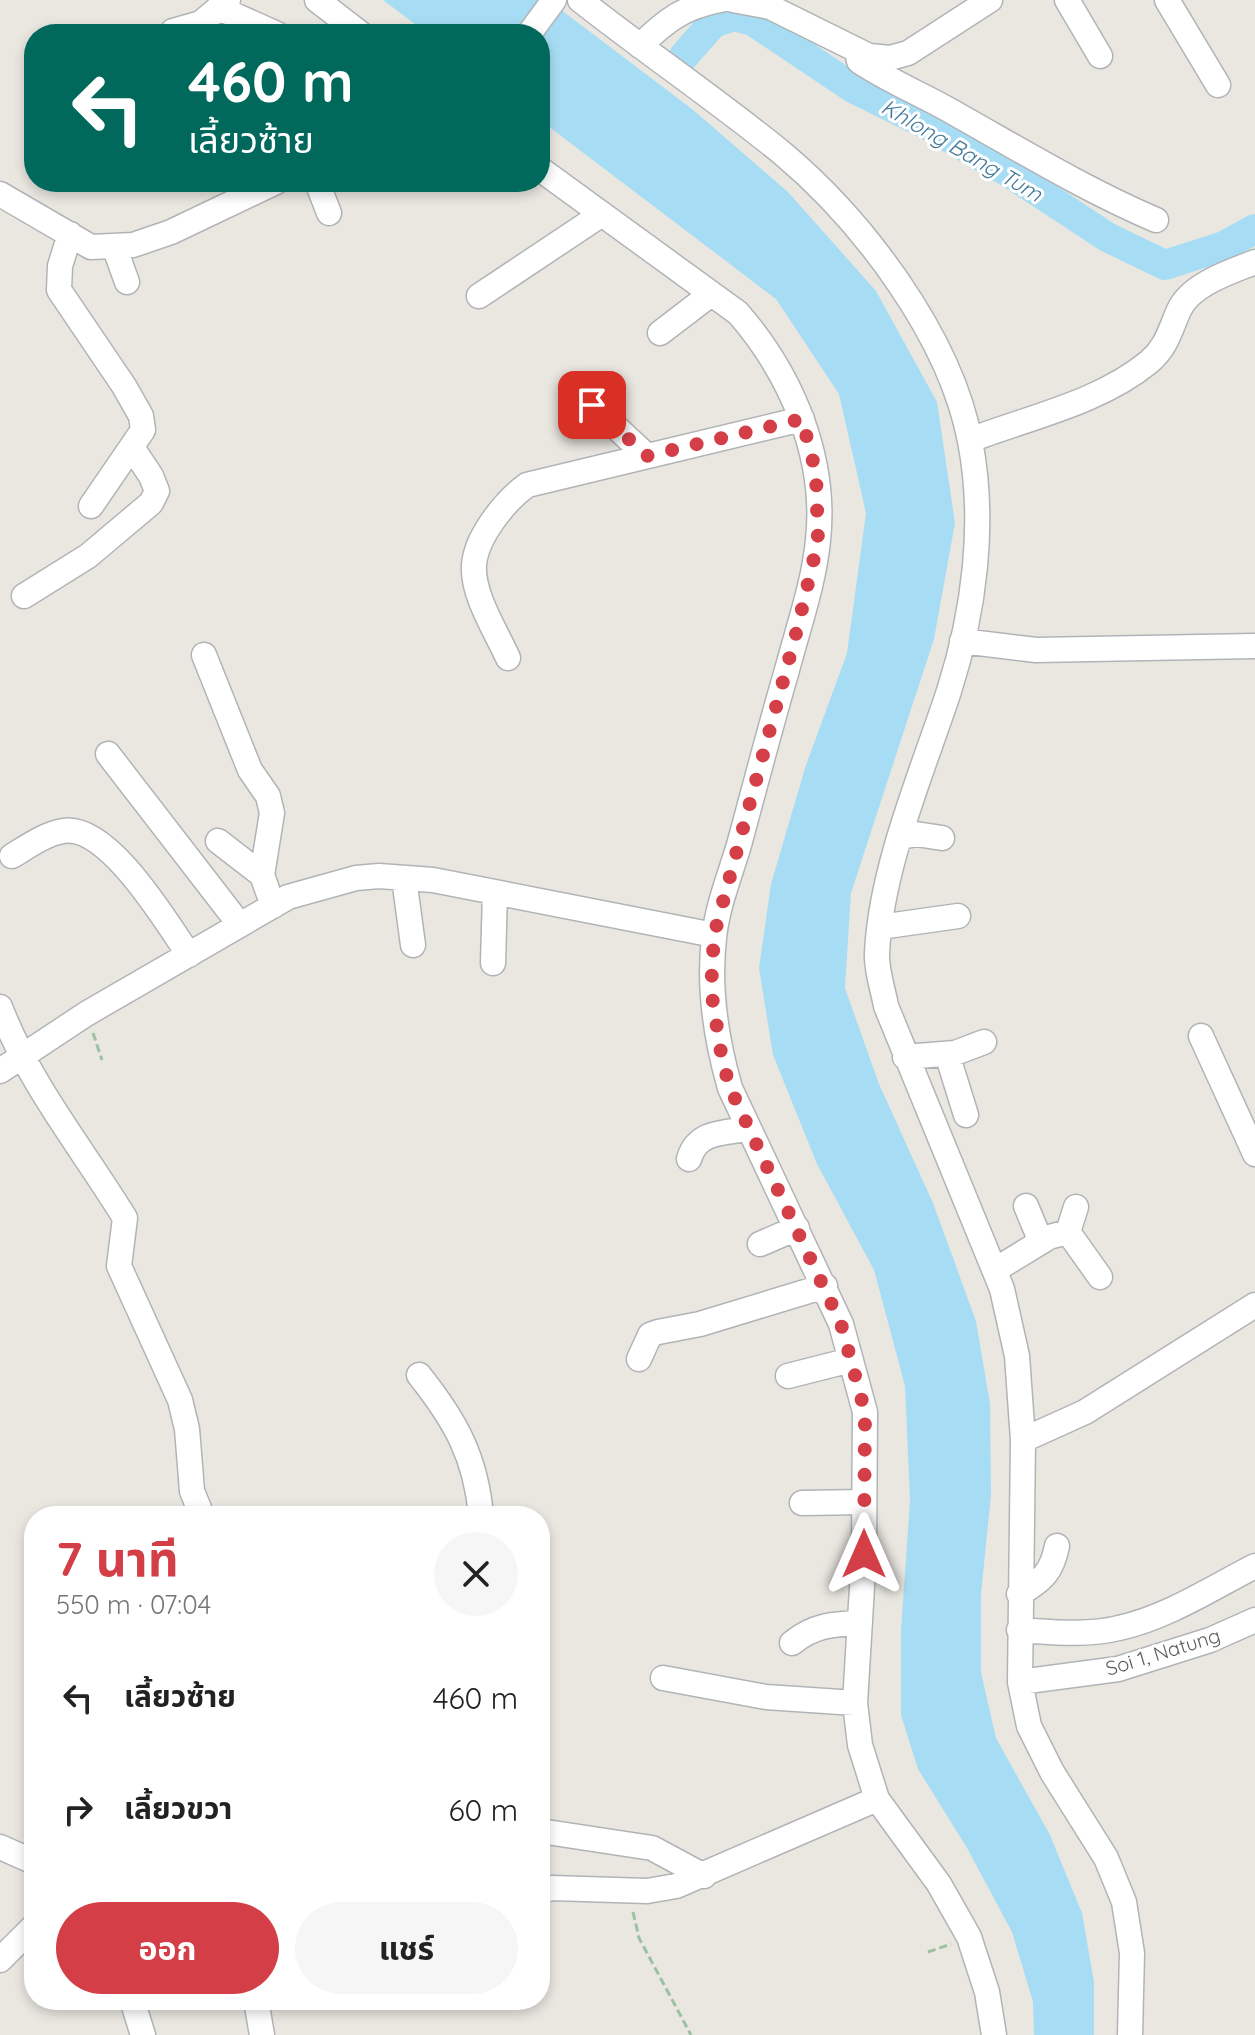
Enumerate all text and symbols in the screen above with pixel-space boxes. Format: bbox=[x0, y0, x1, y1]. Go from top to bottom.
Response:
text: 460 m bbox=[188, 46, 354, 116]
icon: left bbox=[56, 56, 160, 160]
water label: Khlong Bang Tum bbox=[877, 93, 1048, 208]
text: เลี้ยวซ้าย bbox=[188, 117, 314, 162]
pin bbox=[558, 371, 626, 439]
icon: arrive bbox=[570, 383, 614, 427]
position arrow bbox=[822, 1512, 906, 1596]
text: 7 นาที bbox=[56, 1528, 179, 1588]
button: close bbox=[434, 1532, 518, 1616]
text: 550 m · 07:04 bbox=[56, 1588, 211, 1621]
street label: Soi 1, Natung bbox=[1102, 1622, 1223, 1681]
icon: left bbox=[56, 1676, 100, 1720]
text: เลี้ยวซ้าย bbox=[124, 1677, 236, 1715]
text: 460 m bbox=[433, 1679, 518, 1717]
icon: right bbox=[56, 1788, 100, 1832]
text: เลี้ยวขวา bbox=[124, 1789, 232, 1827]
text: 60 m bbox=[448, 1791, 518, 1829]
button: ออก bbox=[56, 1902, 279, 1994]
button: แชร์ bbox=[295, 1902, 518, 1994]

